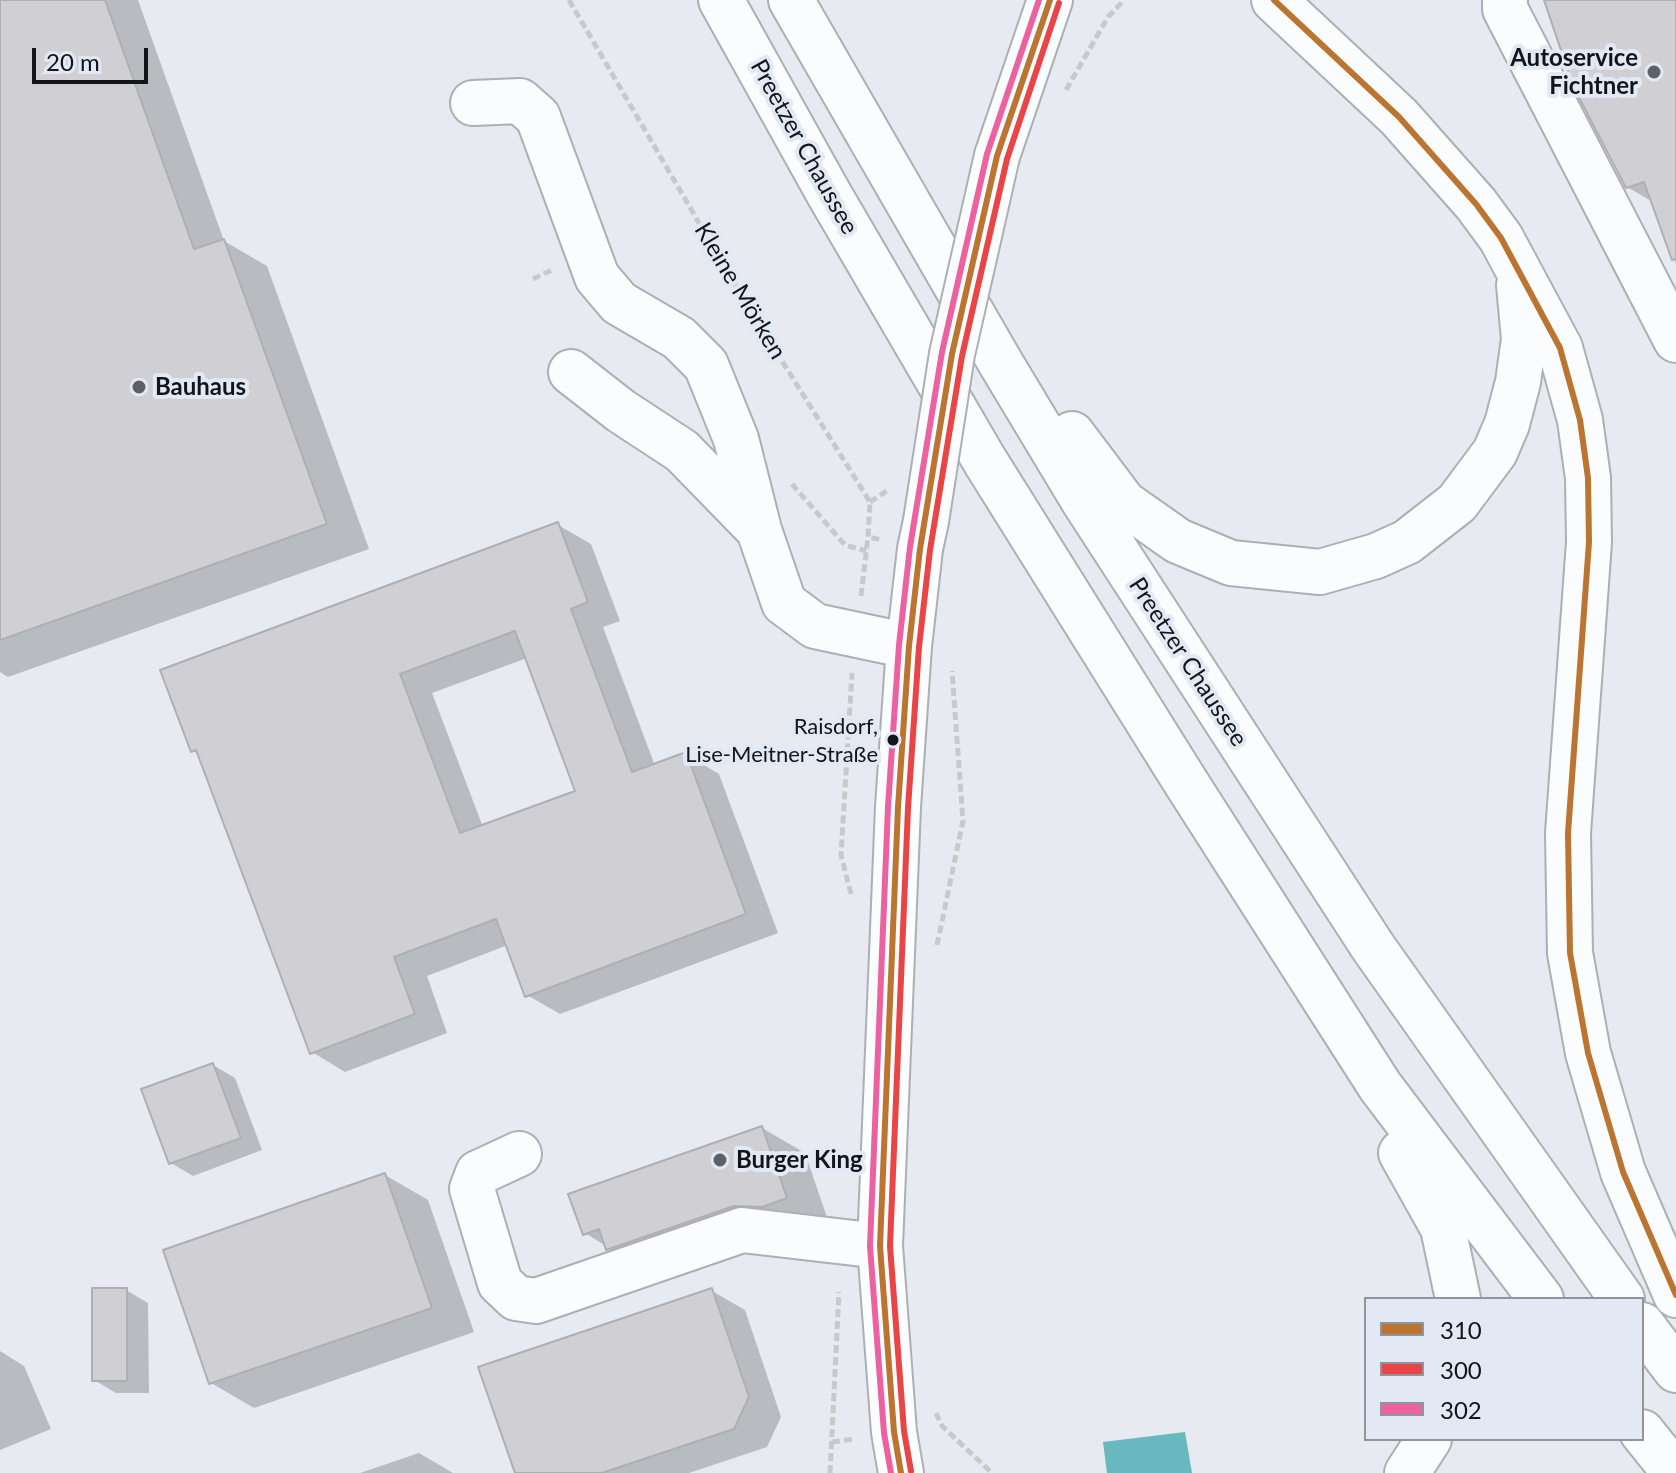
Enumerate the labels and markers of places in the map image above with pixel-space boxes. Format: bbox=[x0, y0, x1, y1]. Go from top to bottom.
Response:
place label: Autoservice Fichtner bbox=[1510, 44, 1638, 100]
marker: Autoservice Fichtner bbox=[1645, 63, 1663, 81]
place label: Bauhaus bbox=[155, 373, 246, 401]
marker: Bauhaus bbox=[130, 378, 148, 396]
place label: Raisdorf, Lise-Meitner-Straße bbox=[685, 714, 878, 766]
marker: Raisdorf, Lise-Meitner-Straße bbox=[885, 732, 901, 748]
place label: Burger King bbox=[736, 1146, 863, 1174]
marker: Burger King bbox=[711, 1151, 729, 1169]

